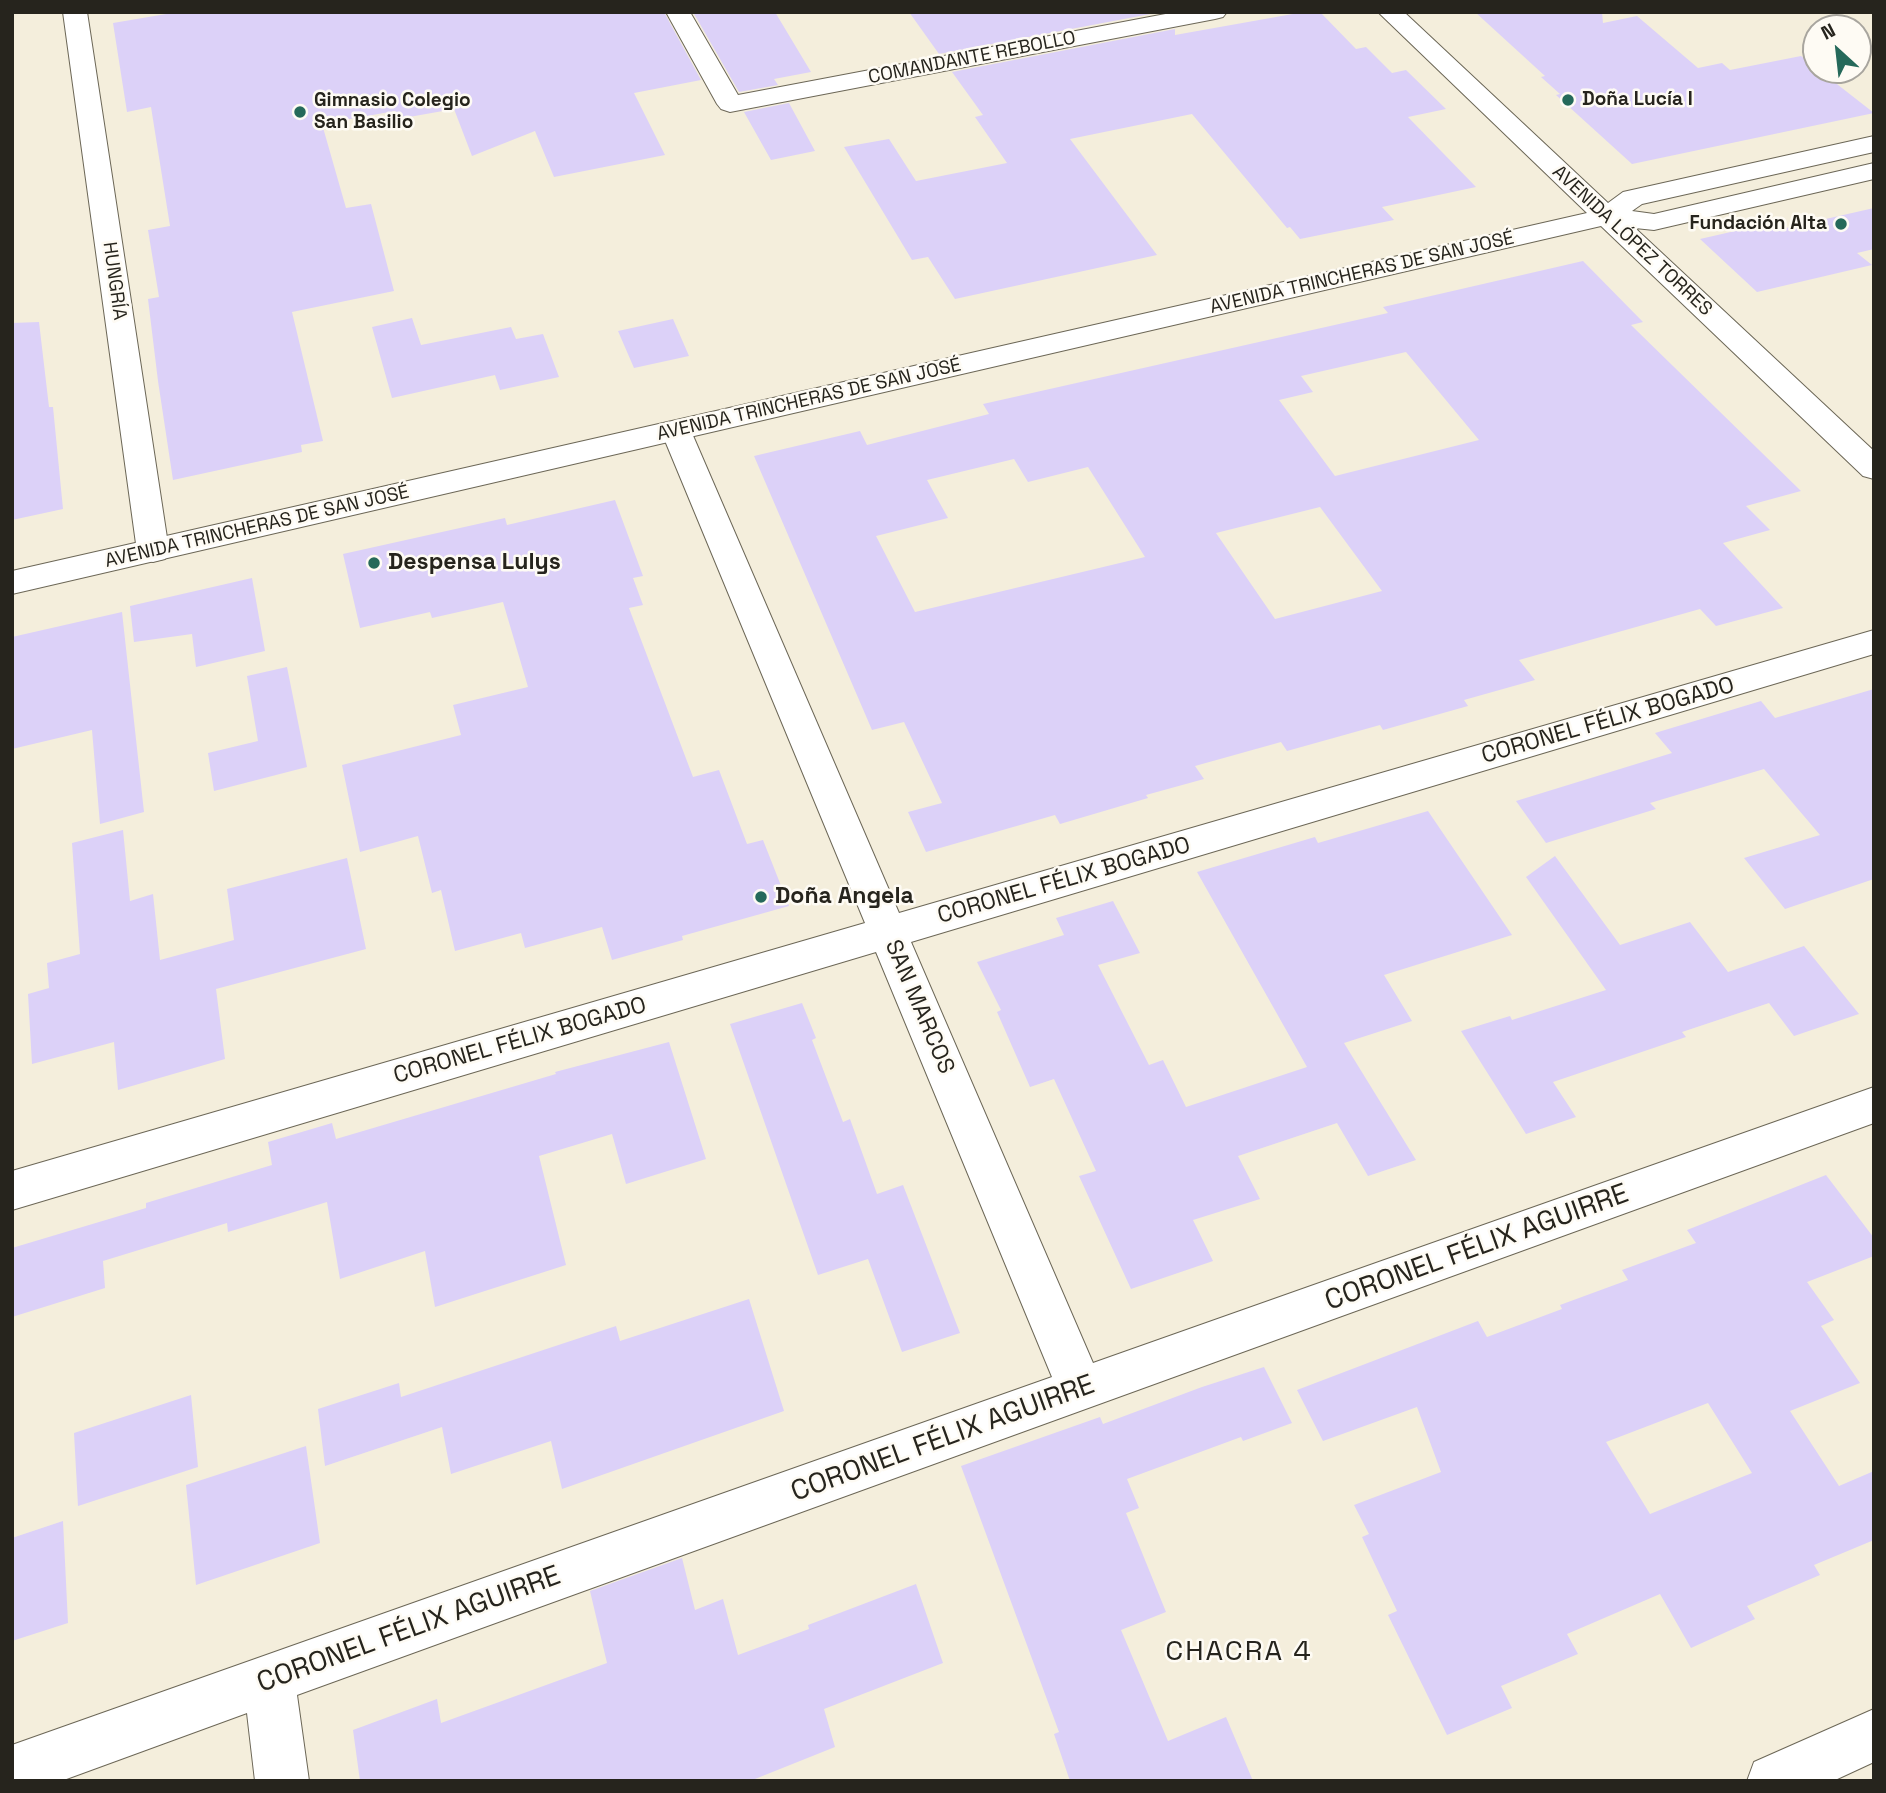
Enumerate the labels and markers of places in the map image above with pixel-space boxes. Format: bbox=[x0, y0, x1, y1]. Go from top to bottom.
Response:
place label: Doña Lucía I bbox=[1582, 89, 1693, 111]
place label: Gimnasio Colegio San Basilio bbox=[314, 90, 471, 134]
marker: Doña Lucía I bbox=[1560, 92, 1576, 108]
marker: Gimnasio Colegio San Basilio bbox=[292, 104, 308, 120]
place label: Fundación Alta bbox=[1689, 213, 1827, 235]
marker: Fundación Alta bbox=[1833, 216, 1849, 232]
place label: Despensa Lulys bbox=[388, 549, 561, 577]
marker: Despensa Lulys bbox=[366, 555, 382, 571]
place label: Doña Angela bbox=[775, 883, 914, 911]
marker: Doña Angela bbox=[753, 889, 769, 905]

